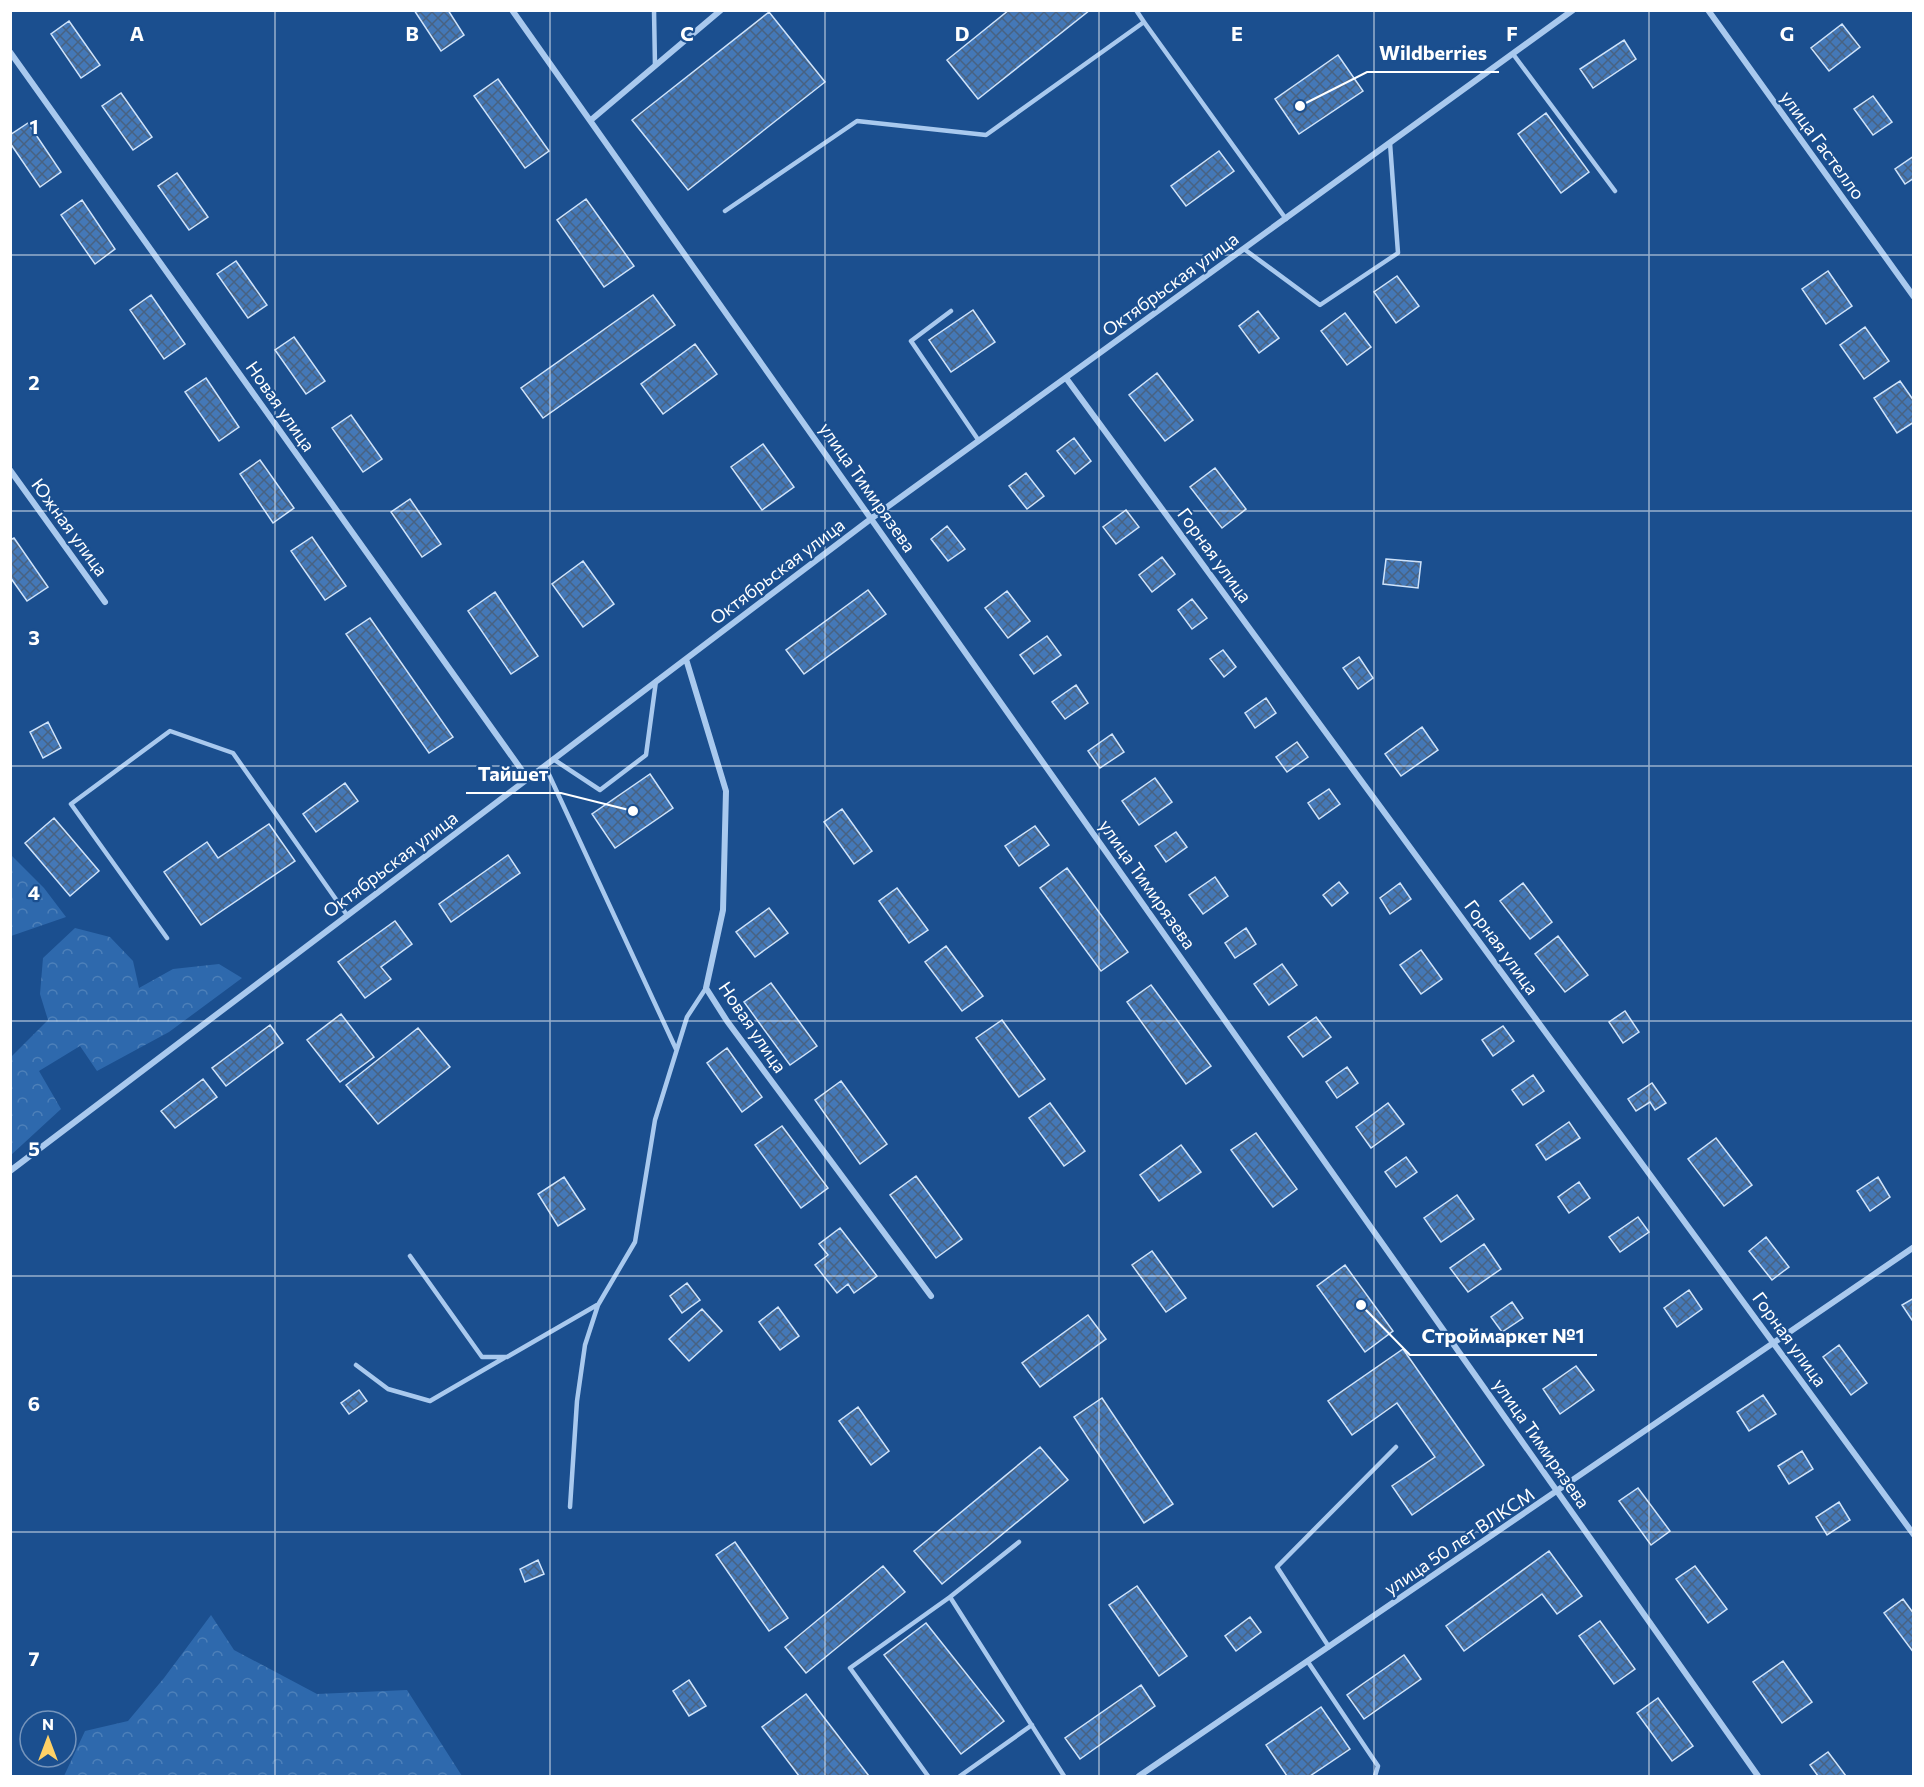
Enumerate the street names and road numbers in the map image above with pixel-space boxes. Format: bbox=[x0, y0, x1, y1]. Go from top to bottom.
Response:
street label: улица Гастелло bbox=[1776, 86, 1870, 204]
street label: Октябрьская улица bbox=[1098, 227, 1242, 341]
street label: Новая улица bbox=[242, 357, 320, 455]
street label: улица Тимирязева bbox=[815, 418, 921, 556]
street label: Южная улица bbox=[27, 474, 113, 580]
street label: Горная улица bbox=[1173, 503, 1257, 607]
street label: Октябрьская улица bbox=[705, 513, 849, 629]
street label: Октябрьская улица bbox=[318, 806, 462, 922]
street label: улица Тимирязева bbox=[1095, 815, 1201, 953]
street label: Горная улица bbox=[1460, 895, 1544, 999]
street label: Новая улица bbox=[714, 977, 792, 1077]
street label: Горная улица bbox=[1748, 1287, 1832, 1391]
street label: улица Тимирязева bbox=[1489, 1374, 1595, 1512]
street label: улица 50 лет ВЛКСМ bbox=[1380, 1483, 1538, 1599]

